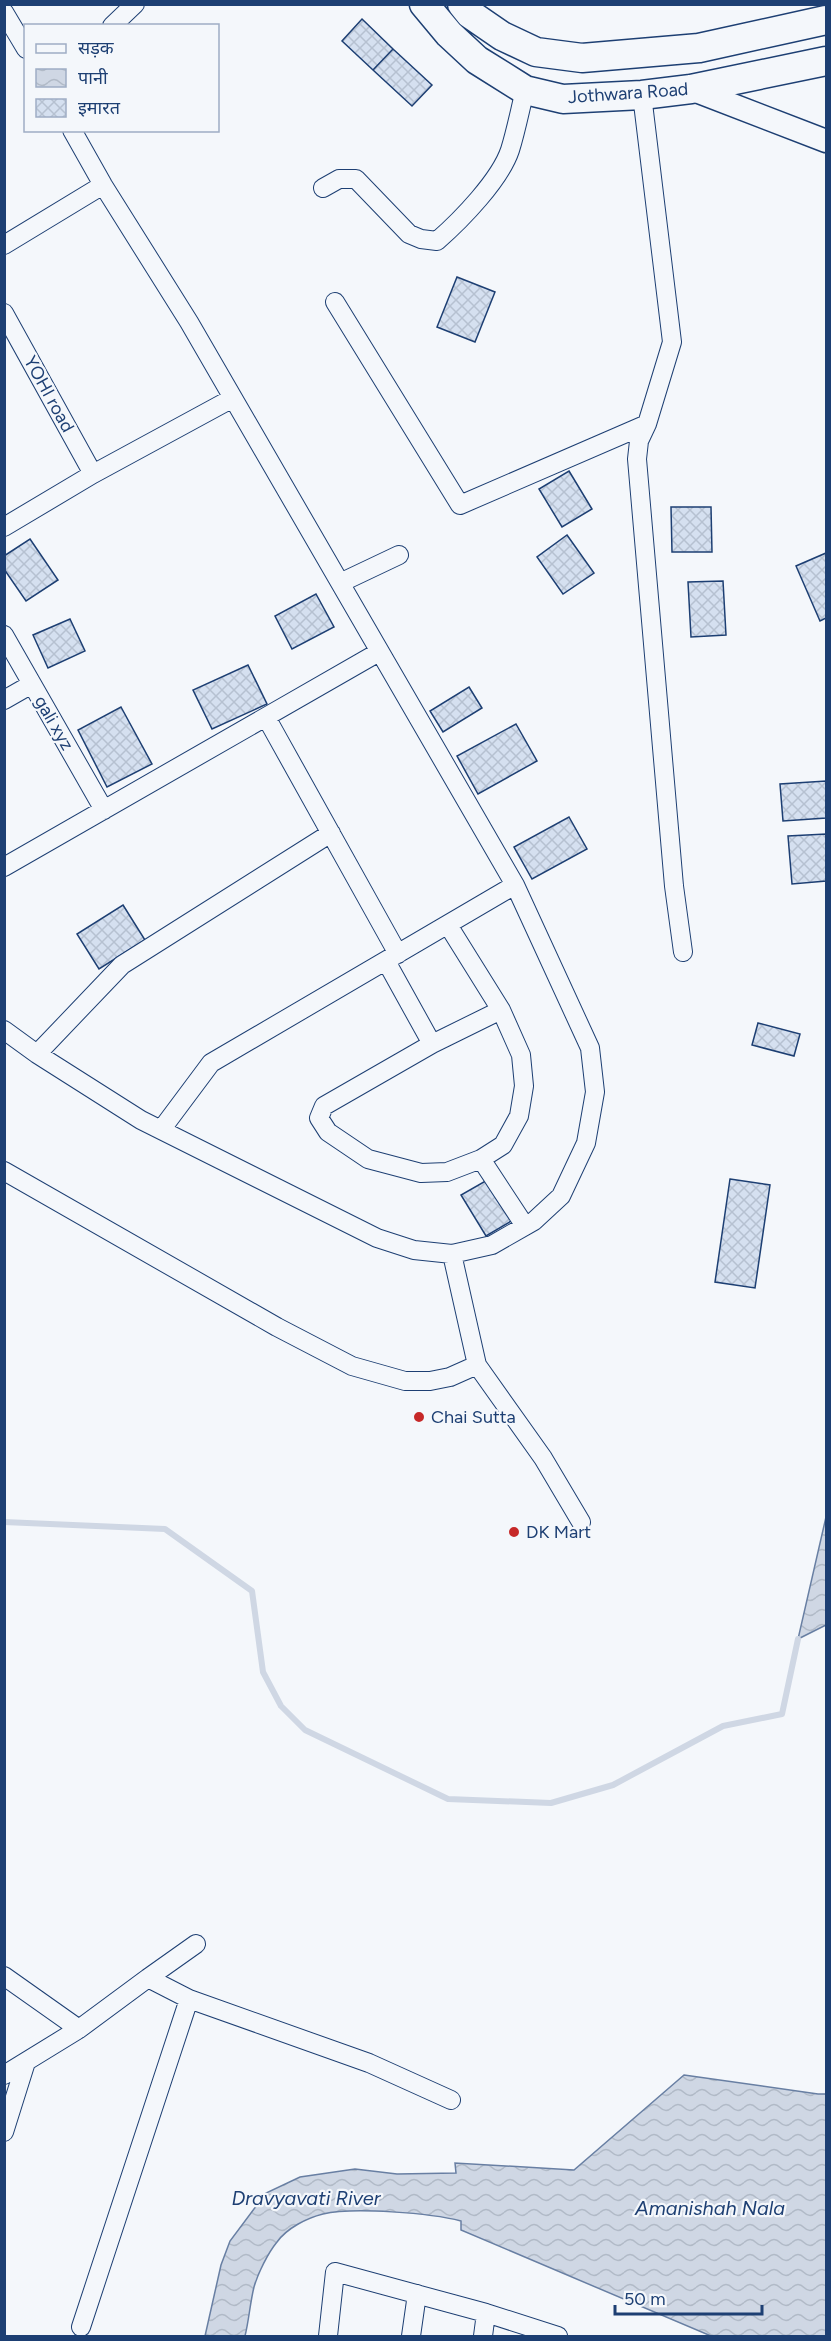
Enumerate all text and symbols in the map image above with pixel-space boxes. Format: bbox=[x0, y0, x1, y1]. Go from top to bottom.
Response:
legend bbox=[24, 24, 219, 132]
text: सड़क bbox=[78, 37, 115, 59]
text: पानी bbox=[78, 67, 108, 89]
street label: Jothwara Road bbox=[567, 78, 689, 108]
text: इमारत bbox=[78, 97, 121, 119]
street label: YOHI road bbox=[19, 352, 79, 436]
street label: gali xyz bbox=[30, 692, 78, 754]
place label: Chai Sutta bbox=[431, 1406, 516, 1428]
marker: Chai Sutta bbox=[412, 1410, 426, 1424]
place label: DK Mart bbox=[526, 1521, 591, 1543]
marker: DK Mart bbox=[507, 1525, 521, 1539]
water label: Dravyavati River bbox=[231, 2186, 382, 2210]
water label: Amanishah Nala bbox=[634, 2196, 785, 2220]
scale bar bbox=[615, 2278, 762, 2316]
text: 50 m bbox=[624, 2288, 666, 2310]

